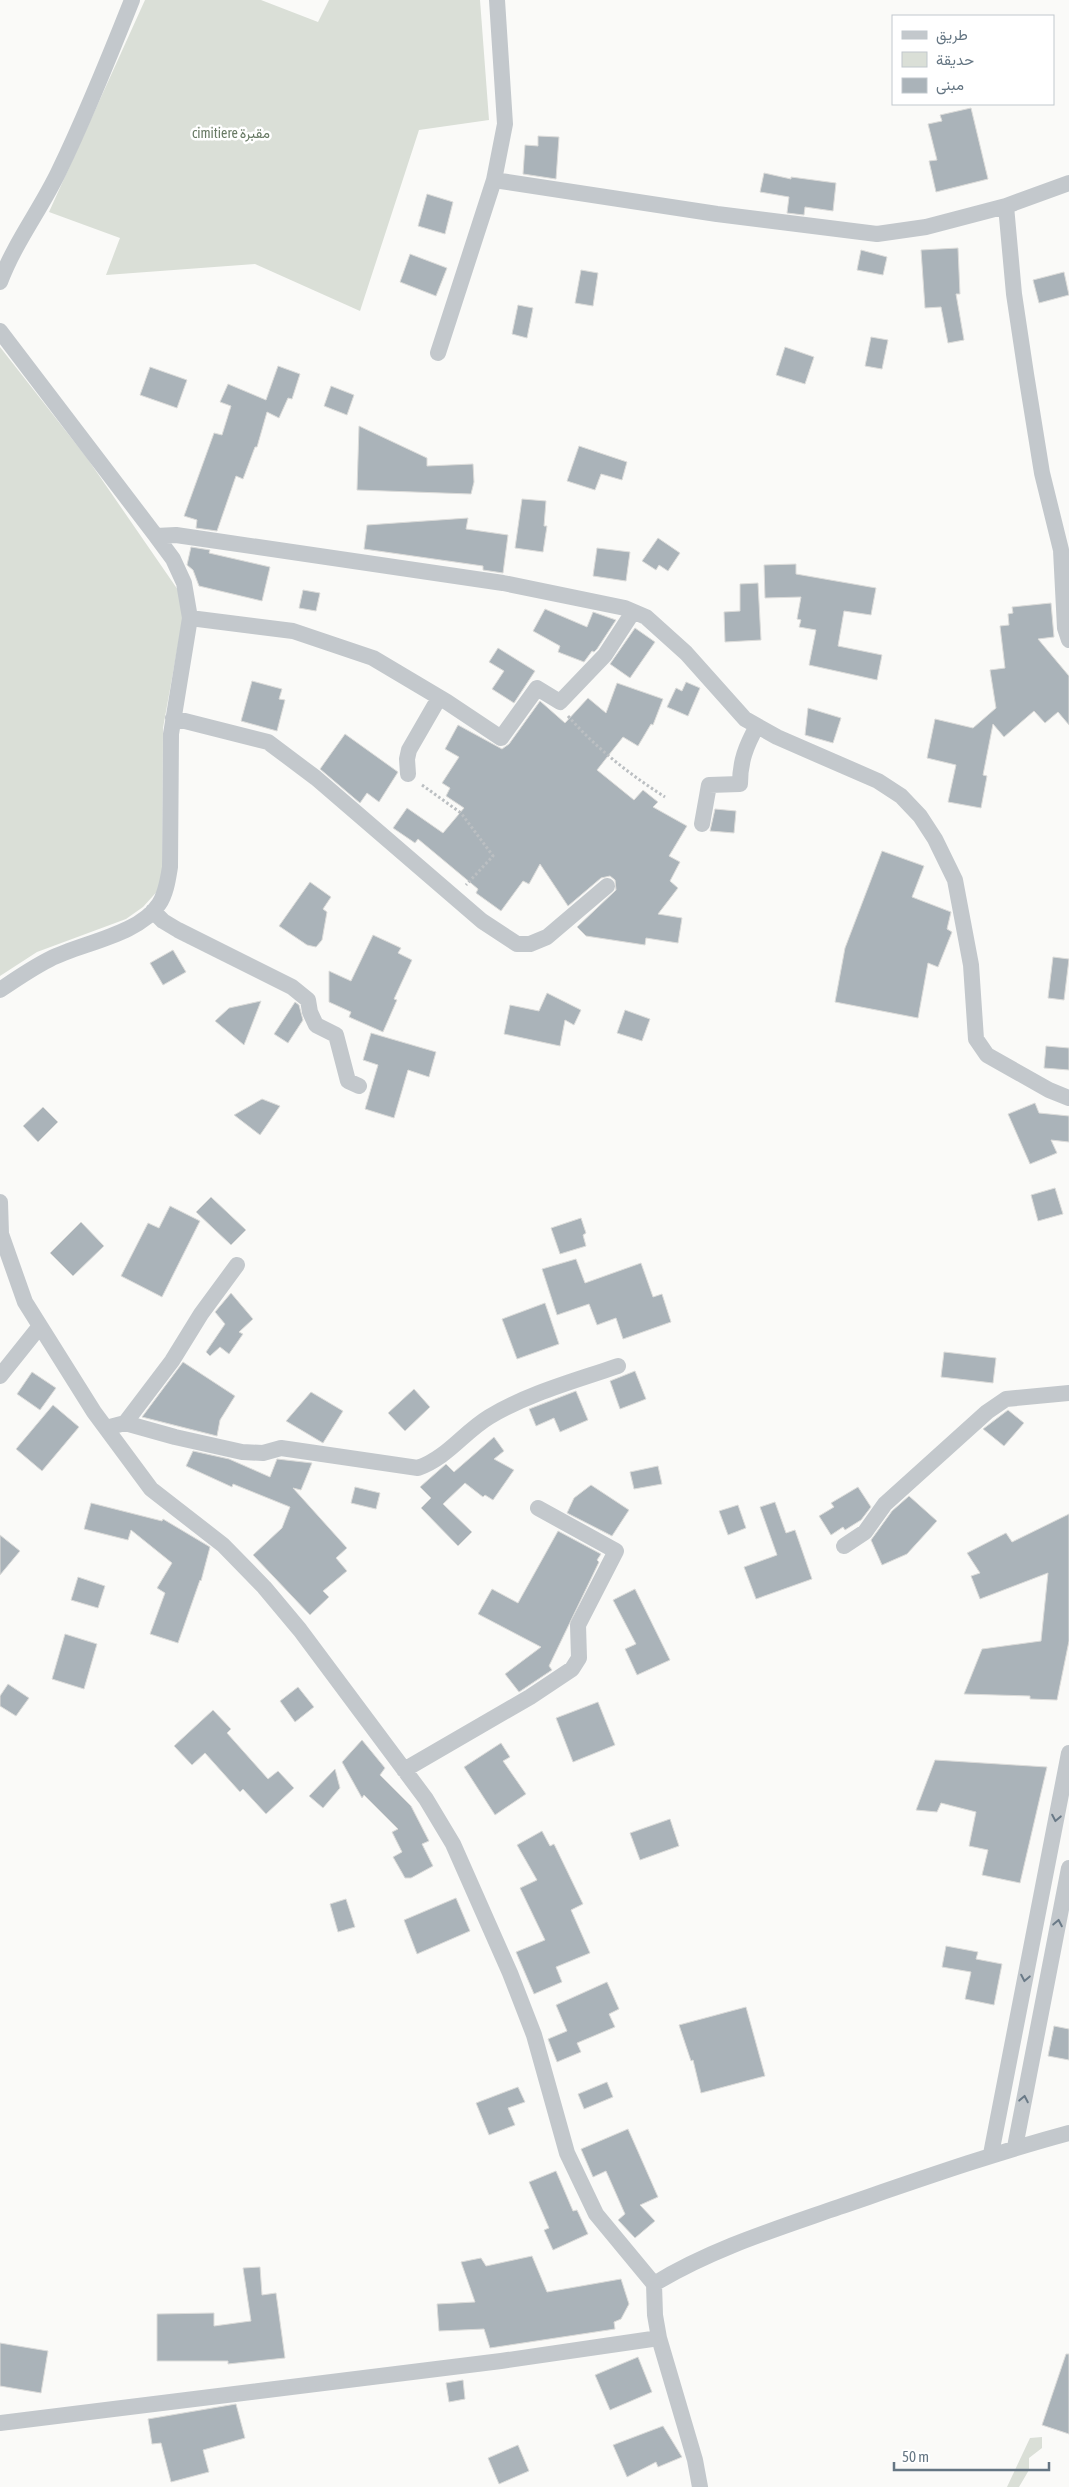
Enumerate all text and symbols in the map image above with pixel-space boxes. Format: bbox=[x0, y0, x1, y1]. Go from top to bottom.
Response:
legend bbox=[892, 15, 1054, 105]
text: طريق bbox=[936, 26, 968, 45]
text: حديقة bbox=[936, 51, 974, 69]
text: مبنى bbox=[936, 76, 964, 95]
park label: cimitiere مقبرة bbox=[192, 125, 270, 142]
one-way arrow bbox=[1052, 1814, 1062, 1823]
one-way arrow bbox=[1053, 1918, 1063, 1927]
one-way arrow bbox=[1020, 1973, 1031, 1982]
one-way arrow bbox=[1019, 2095, 1029, 2104]
scale bar bbox=[894, 2440, 1049, 2472]
text: 50 m bbox=[902, 2448, 929, 2465]

